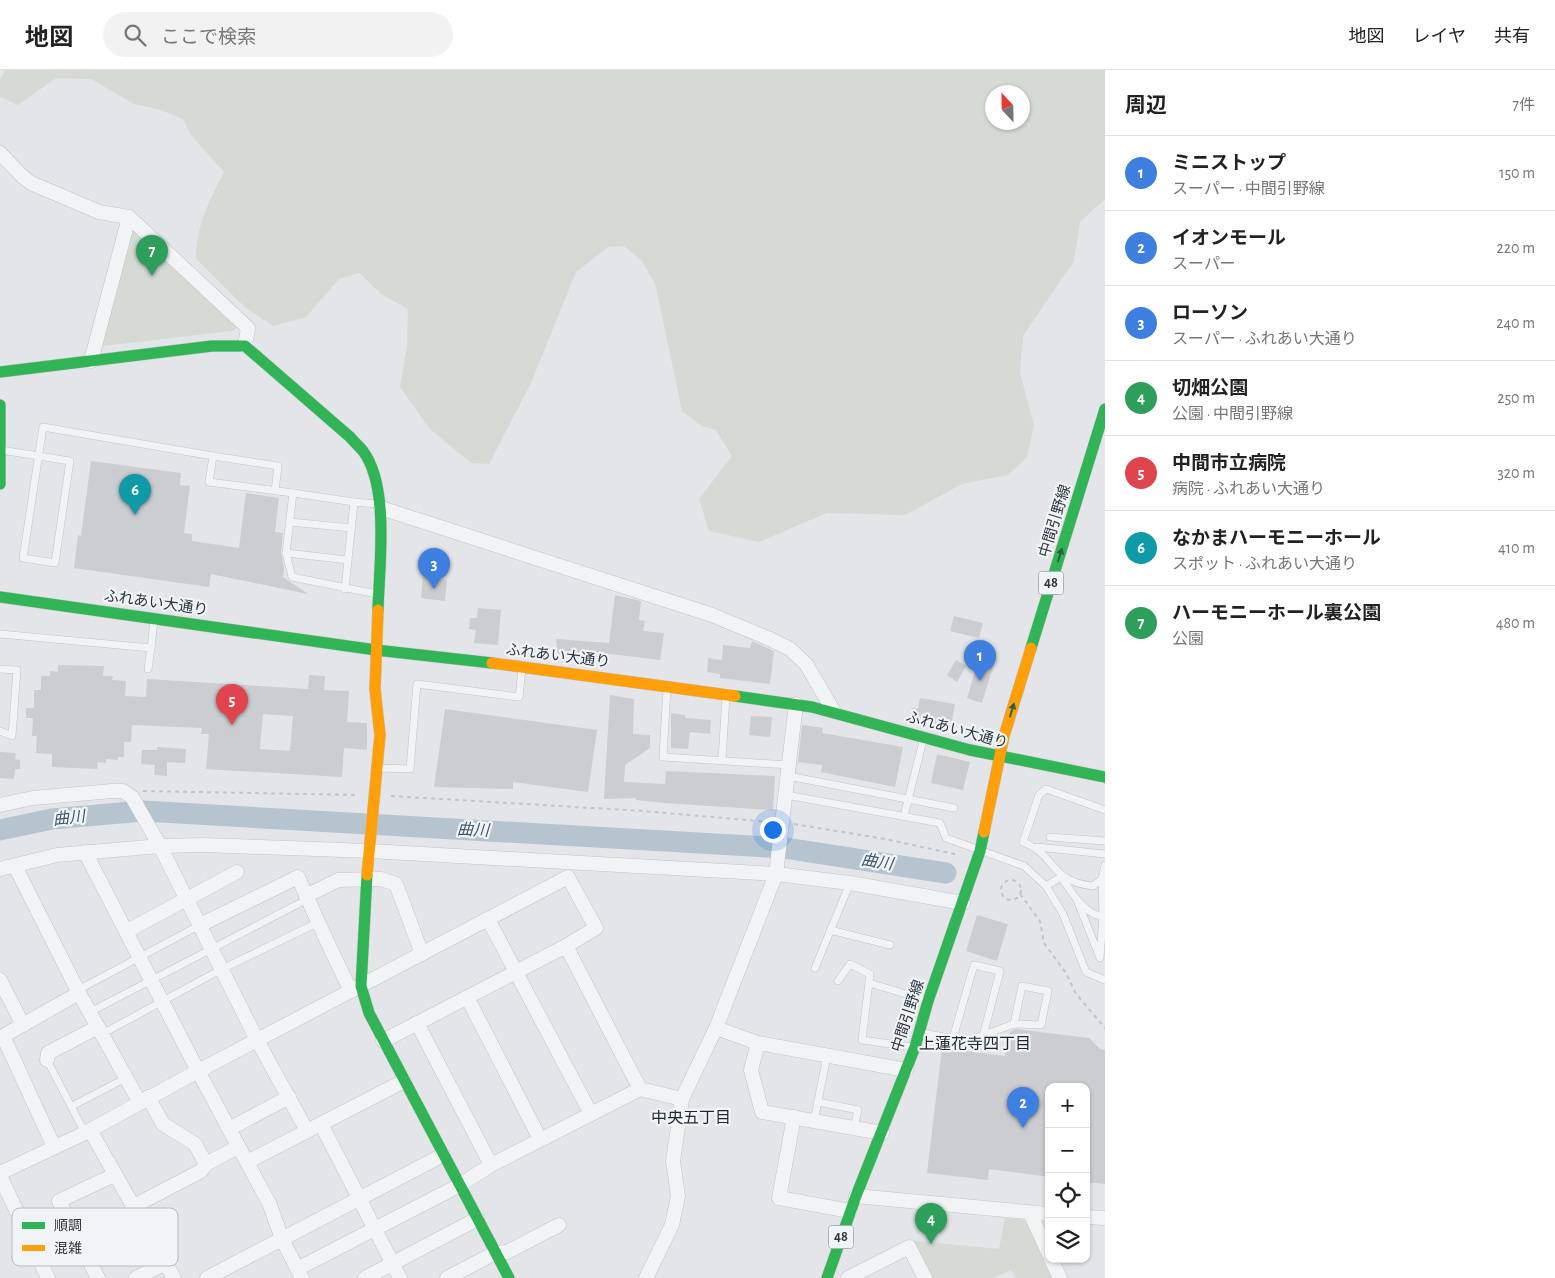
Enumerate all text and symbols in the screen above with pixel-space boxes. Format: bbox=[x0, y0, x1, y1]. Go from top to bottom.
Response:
search box bbox=[103, 12, 453, 57]
icon: search bbox=[121, 21, 149, 49]
text: 地図 bbox=[25, 26, 73, 50]
text: ここで検索 bbox=[161, 28, 256, 47]
text: 地図 bbox=[1349, 28, 1385, 46]
text: レイヤ bbox=[1413, 28, 1466, 46]
text: 共有 bbox=[1494, 28, 1530, 46]
north arrow bbox=[985, 85, 1030, 130]
text: 周辺 bbox=[1125, 95, 1167, 116]
text: 7件 bbox=[1512, 97, 1535, 113]
text: ミニストップ bbox=[1172, 154, 1286, 173]
text: 1 bbox=[1138, 165, 1144, 181]
text: 150 m bbox=[1499, 165, 1535, 181]
text: スーパー · 中間引野線 bbox=[1172, 181, 1325, 197]
text: イオンモール bbox=[1172, 229, 1286, 248]
pin: 7 bbox=[136, 235, 168, 276]
text: 2 bbox=[1137, 240, 1145, 256]
text: 220 m bbox=[1497, 240, 1535, 256]
text: スーパー bbox=[1172, 256, 1236, 272]
text: ローソン bbox=[1172, 304, 1248, 323]
text: 3 bbox=[1138, 315, 1144, 331]
text: 240 m bbox=[1496, 315, 1535, 331]
text: スーパー · ふれあい大通り bbox=[1172, 331, 1357, 347]
text: 切畑公園 bbox=[1172, 379, 1248, 398]
text: 4 bbox=[1137, 390, 1145, 406]
text: 250 m bbox=[1497, 390, 1535, 406]
text: 公園 · 中間引野線 bbox=[1172, 406, 1293, 422]
text: 中間市立病院 bbox=[1172, 454, 1286, 473]
text: 5 bbox=[1138, 465, 1144, 481]
text: 320 m bbox=[1497, 465, 1535, 481]
pin: 6 bbox=[119, 474, 151, 515]
text: 病院 · ふれあい大通り bbox=[1172, 481, 1325, 497]
street label: 中間引野線 bbox=[1036, 483, 1073, 559]
text: なかまハーモニーホール bbox=[1172, 529, 1381, 548]
text: 6 bbox=[1137, 540, 1145, 556]
text: 410 m bbox=[1498, 540, 1535, 556]
pin: 3 bbox=[418, 548, 450, 589]
one-way arrow bbox=[1056, 548, 1064, 563]
text: スポット · ふれあい大通り bbox=[1172, 556, 1357, 572]
road number: 48 bbox=[1038, 572, 1064, 594]
street label: ふれあい大通り bbox=[103, 587, 209, 618]
text: ハーモニーホール裏公園 bbox=[1172, 604, 1381, 623]
text: 7 bbox=[1138, 615, 1144, 631]
text: 480 m bbox=[1496, 615, 1535, 631]
text: 公園 bbox=[1172, 631, 1204, 647]
pin: 1 bbox=[964, 640, 996, 681]
street label: ふれあい大通り bbox=[505, 641, 611, 670]
pin: 5 bbox=[216, 684, 248, 725]
one-way arrow bbox=[1008, 703, 1016, 718]
street label: ふれあい大通り bbox=[904, 708, 1010, 751]
water label: 曲川 bbox=[52, 807, 88, 828]
your location bbox=[760, 817, 786, 843]
water label: 曲川 bbox=[457, 820, 491, 839]
water label: 曲川 bbox=[860, 851, 896, 873]
street label: 中間引野線 bbox=[888, 978, 927, 1054]
district label: 上蓮花寺四丁目 bbox=[919, 1036, 1031, 1052]
map controls bbox=[1045, 1083, 1090, 1263]
button: + bbox=[1045, 1083, 1090, 1128]
pin: 2 bbox=[1007, 1087, 1039, 1128]
district label: 中央五丁目 bbox=[651, 1110, 731, 1126]
button: − bbox=[1045, 1128, 1090, 1173]
button: locate bbox=[1045, 1173, 1090, 1218]
pin: 4 bbox=[915, 1203, 947, 1244]
legend bbox=[12, 1208, 178, 1266]
button: layers bbox=[1045, 1218, 1090, 1263]
text: 順調 bbox=[54, 1219, 82, 1233]
road number: 48 bbox=[828, 1226, 854, 1248]
text: 混雑 bbox=[54, 1240, 82, 1256]

